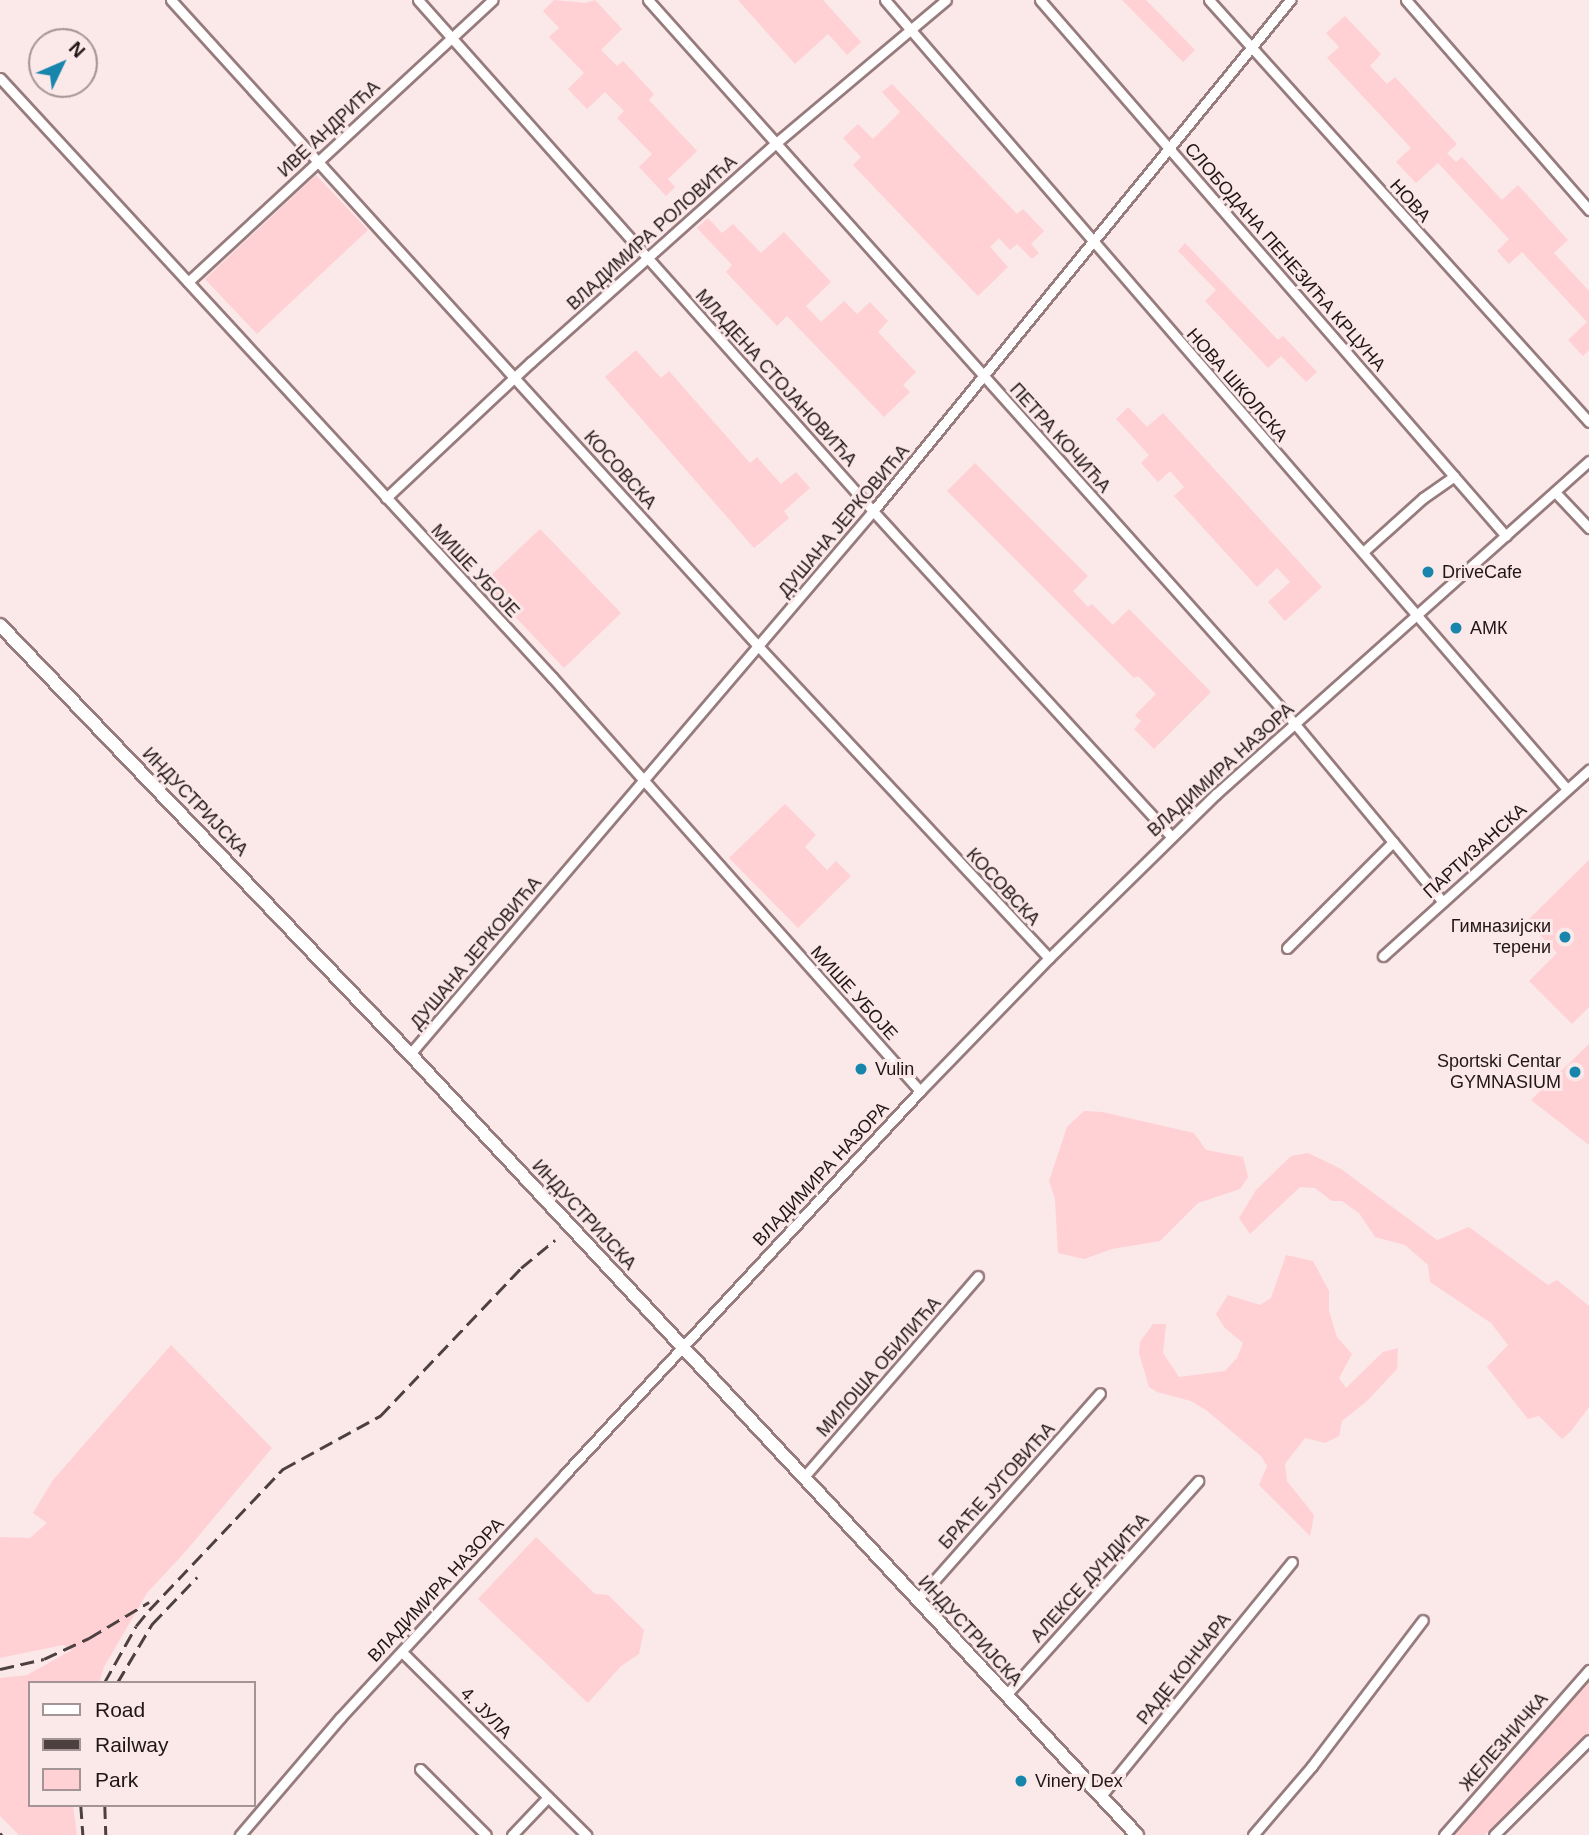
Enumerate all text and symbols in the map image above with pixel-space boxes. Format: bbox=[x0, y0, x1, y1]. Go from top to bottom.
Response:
north arrow bbox=[28, 28, 98, 98]
text: N bbox=[65, 37, 89, 62]
street label: ИВЕ АНДРИЋА bbox=[274, 76, 384, 182]
street label: СЛОБОДАНА ПЕНЕЗИЋА КРЦУНА bbox=[1180, 138, 1390, 376]
street label: ВЛАДИМИРА РОЛОВИЋА bbox=[563, 151, 741, 315]
street label: НОВА bbox=[1385, 175, 1435, 227]
street label: МЛАДЕНА СТОЈАНОВИЋА bbox=[691, 285, 861, 471]
street label: НОВА ШКОЛСКА bbox=[1182, 324, 1292, 446]
street label: ПЕТРА КОЧИЋА bbox=[1005, 379, 1115, 497]
street label: КОСОВСКА bbox=[579, 426, 661, 514]
street label: ДУШАНА ЈЕРКОВИЋА bbox=[774, 441, 914, 601]
street label: МИШЕ УБОЈЕ bbox=[426, 520, 524, 622]
place label: DriveCafe bbox=[1442, 561, 1522, 583]
marker: DriveCafe bbox=[1420, 564, 1436, 580]
place label: АМК bbox=[1470, 617, 1507, 639]
marker: АМК bbox=[1448, 620, 1464, 636]
street label: ВЛАДИМИРА НАЗОРА bbox=[1143, 699, 1299, 841]
street label: ИНДУСТРИЈСКА bbox=[138, 743, 252, 861]
street label: ПАРТИЗАНСКА bbox=[1419, 799, 1531, 903]
street label: КОСОВСКА bbox=[962, 844, 1044, 930]
street label: ДУШАНА ЈЕРКОВИЋА bbox=[406, 873, 546, 1033]
place label: Гимназијски терени bbox=[1451, 916, 1551, 958]
marker: Гимназијски терени bbox=[1557, 929, 1573, 945]
street label: МИШЕ УБОЈЕ bbox=[806, 941, 902, 1045]
place label: Sportski Centar GYMNASIUM bbox=[1437, 1051, 1561, 1094]
place label: Vulin bbox=[875, 1058, 914, 1080]
marker: Vulin bbox=[853, 1061, 869, 1077]
marker: Sportski Centar GYMNASIUM bbox=[1567, 1064, 1583, 1080]
street label: ВЛАДИМИРА НАЗОРА bbox=[749, 1097, 893, 1251]
street label: ИНДУСТРИЈСКА bbox=[527, 1155, 641, 1275]
street label: МИЛОША ОБИЛИЋА bbox=[812, 1293, 946, 1441]
street label: БРАЋЕ ЈУГОВИЋА bbox=[935, 1418, 1059, 1554]
street label: АЛЕКСЕ ДУНДИЋА bbox=[1026, 1509, 1154, 1647]
street label: ВЛАДИМИРА НАЗОРА bbox=[364, 1513, 508, 1667]
street label: ИНДУСТРИЈСКА bbox=[913, 1571, 1027, 1691]
street label: РАДЕ КОНЧАРА bbox=[1133, 1609, 1235, 1729]
legend bbox=[28, 1681, 256, 1807]
street label: 4. ЈУЛА bbox=[456, 1683, 516, 1743]
street label: ЖЕЛЕЗНИЧКА bbox=[1455, 1688, 1553, 1796]
text: Road bbox=[95, 1698, 145, 1721]
text: Railway bbox=[95, 1733, 169, 1756]
text: Park bbox=[95, 1768, 138, 1791]
place label: Vinery Dex bbox=[1035, 1770, 1123, 1792]
marker: Vinery Dex bbox=[1013, 1773, 1029, 1789]

